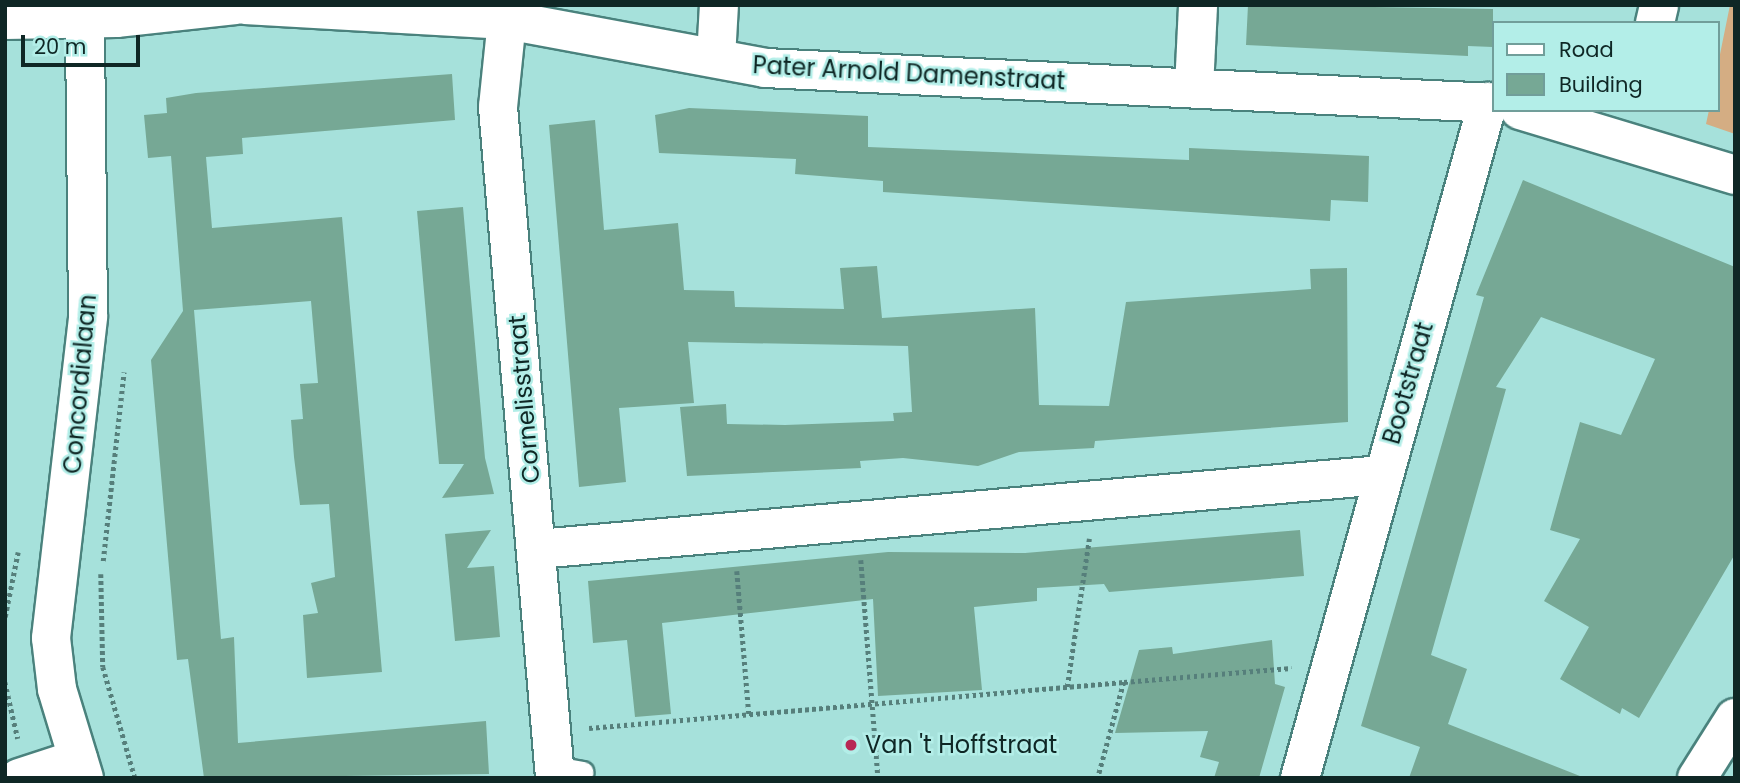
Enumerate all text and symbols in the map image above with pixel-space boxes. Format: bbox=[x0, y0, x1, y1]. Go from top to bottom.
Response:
scale bar bbox=[24, 21, 144, 65]
legend bbox=[1492, 21, 1719, 112]
text: 20 m bbox=[34, 32, 87, 61]
text: Road bbox=[1559, 35, 1614, 64]
street label: Pater Arnold Damenstraat bbox=[752, 50, 1066, 96]
text: Building bbox=[1559, 70, 1643, 99]
street label: Concordialaan bbox=[58, 293, 102, 475]
street label: Cornelisstraat bbox=[502, 314, 546, 484]
street label: Bootstraat bbox=[1377, 319, 1439, 447]
place label: Van 't Hoffstraat bbox=[865, 731, 1057, 759]
marker: Van 't Hoffstraat bbox=[843, 737, 859, 753]

